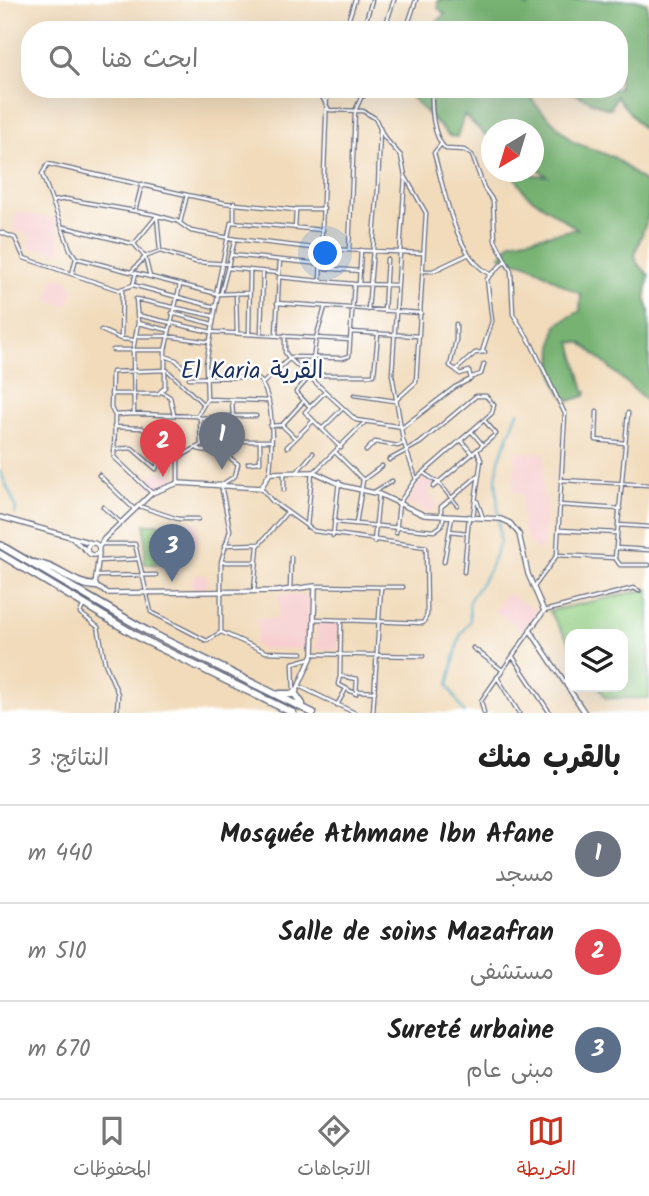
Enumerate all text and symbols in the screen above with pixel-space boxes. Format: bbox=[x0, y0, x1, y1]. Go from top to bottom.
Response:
search box bbox=[21, 21, 628, 98]
text: ابحث هنا bbox=[101, 39, 198, 81]
icon: search bbox=[45, 41, 83, 79]
north arrow bbox=[481, 119, 544, 182]
your location bbox=[308, 236, 342, 270]
district label: El Karia القرية bbox=[181, 352, 323, 391]
pin: 1 bbox=[199, 412, 245, 470]
pin: 2 bbox=[140, 419, 186, 477]
pin: 3 bbox=[149, 524, 195, 582]
map controls bbox=[565, 629, 628, 692]
button: layers bbox=[565, 629, 628, 692]
text: بالقرب منك bbox=[478, 735, 621, 783]
text: النتائج: 3 bbox=[28, 741, 109, 777]
text: Mosquée Athmane Ibn Afane bbox=[220, 814, 554, 856]
text: 440 m bbox=[28, 836, 92, 872]
text: 1 bbox=[595, 836, 601, 872]
text: مسجد bbox=[495, 857, 554, 893]
text: Salle de soins Mazafran bbox=[279, 912, 554, 954]
text: 510 m bbox=[28, 934, 87, 970]
text: 2 bbox=[591, 934, 605, 970]
text: مستشفى bbox=[470, 955, 554, 991]
text: Sureté urbaine bbox=[387, 1010, 554, 1052]
text: 670 m bbox=[28, 1032, 90, 1068]
text: 3 bbox=[592, 1032, 604, 1068]
text: مبنى عام bbox=[466, 1053, 554, 1089]
tab: المحفوظات bbox=[73, 1112, 151, 1185]
tab: الاتجاهات bbox=[297, 1112, 371, 1185]
tab: الخريطة bbox=[517, 1112, 576, 1185]

